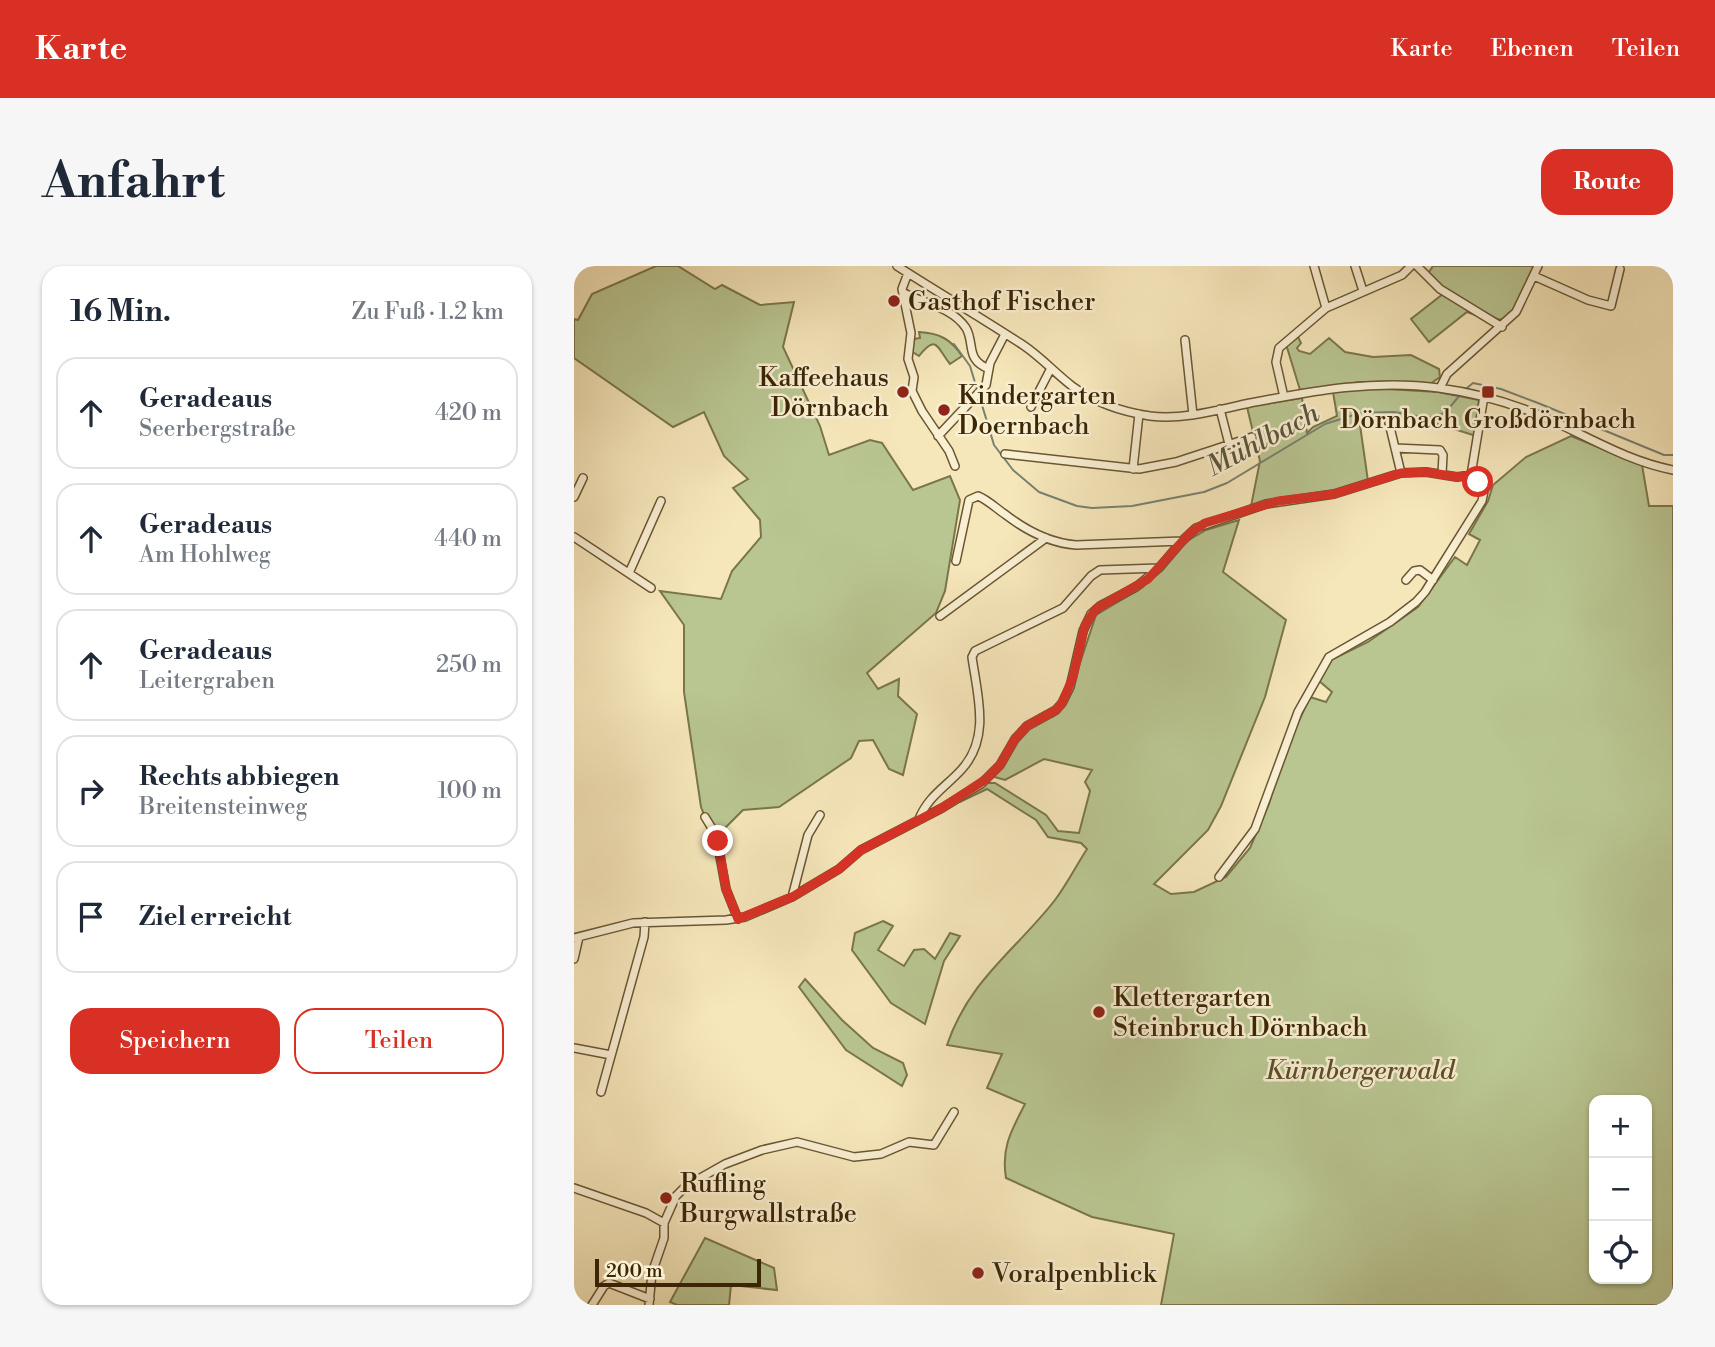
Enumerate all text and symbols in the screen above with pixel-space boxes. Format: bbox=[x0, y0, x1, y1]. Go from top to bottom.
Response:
text: Karte bbox=[35, 29, 127, 70]
text: Karte bbox=[1391, 34, 1453, 64]
text: Ebenen bbox=[1491, 34, 1574, 64]
text: Teilen bbox=[1612, 34, 1680, 64]
button: Route bbox=[1541, 149, 1673, 215]
text: Anfahrt bbox=[42, 152, 225, 213]
place label: Gasthof Fischer bbox=[908, 286, 1095, 318]
text: 16 Min. bbox=[70, 293, 171, 331]
marker: Gasthof Fischer bbox=[886, 293, 902, 309]
text: Zu Fuß · 1.2 km bbox=[351, 298, 504, 326]
place label: Kaffeehaus Dörnbach bbox=[758, 362, 889, 424]
place label: Kindergarten Doernbach bbox=[958, 380, 1116, 442]
text: Geradeaus bbox=[139, 383, 272, 415]
marker: Kaffeehaus Dörnbach bbox=[895, 384, 911, 400]
marker: Dörnbach Großdörnbach bbox=[1480, 384, 1496, 400]
icon: ahead bbox=[72, 394, 110, 432]
water label: Mühlbach bbox=[1200, 396, 1326, 485]
text: 420 m bbox=[435, 399, 502, 427]
marker: Kindergarten Doernbach bbox=[936, 402, 952, 418]
place label: Dörnbach Großdörnbach bbox=[1340, 404, 1636, 436]
text: Seerbergstraße bbox=[139, 415, 296, 443]
route start bbox=[1462, 466, 1493, 497]
text: Geradeaus bbox=[139, 509, 272, 541]
icon: ahead bbox=[72, 520, 110, 558]
text: 440 m bbox=[434, 525, 502, 553]
text: Am Hohlweg bbox=[139, 541, 271, 569]
text: Geradeaus bbox=[139, 635, 272, 667]
icon: ahead bbox=[72, 646, 110, 684]
text: 250 m bbox=[436, 651, 502, 679]
text: Leitergraben bbox=[139, 667, 275, 695]
text: Rechts abbiegen bbox=[139, 761, 339, 793]
icon: right bbox=[72, 772, 110, 810]
text: 100 m bbox=[437, 777, 502, 805]
text: Breitensteinweg bbox=[139, 793, 307, 821]
route end bbox=[702, 825, 733, 856]
icon: arrive bbox=[72, 898, 110, 936]
text: Ziel erreicht bbox=[139, 901, 291, 933]
place label: Klettergarten Steinbruch Dörnbach bbox=[1113, 982, 1368, 1044]
marker: Klettergarten Steinbruch Dörnbach bbox=[1091, 1004, 1107, 1020]
button: Speichern bbox=[70, 1008, 280, 1074]
button: Teilen bbox=[294, 1008, 504, 1074]
park label: Kürnbergerwald bbox=[1265, 1055, 1456, 1087]
map controls bbox=[1589, 1095, 1652, 1284]
button: + bbox=[1589, 1095, 1652, 1158]
button: − bbox=[1589, 1158, 1652, 1221]
place label: Rufling Burgwallstraße bbox=[679, 1168, 857, 1230]
marker: Rufling Burgwallstraße bbox=[658, 1190, 674, 1206]
button: locate bbox=[1589, 1221, 1652, 1284]
scale bar bbox=[595, 1256, 761, 1288]
place label: Voralpenblick bbox=[991, 1258, 1158, 1290]
text: 200 m bbox=[606, 1259, 663, 1283]
marker: Voralpenblick bbox=[970, 1265, 986, 1281]

